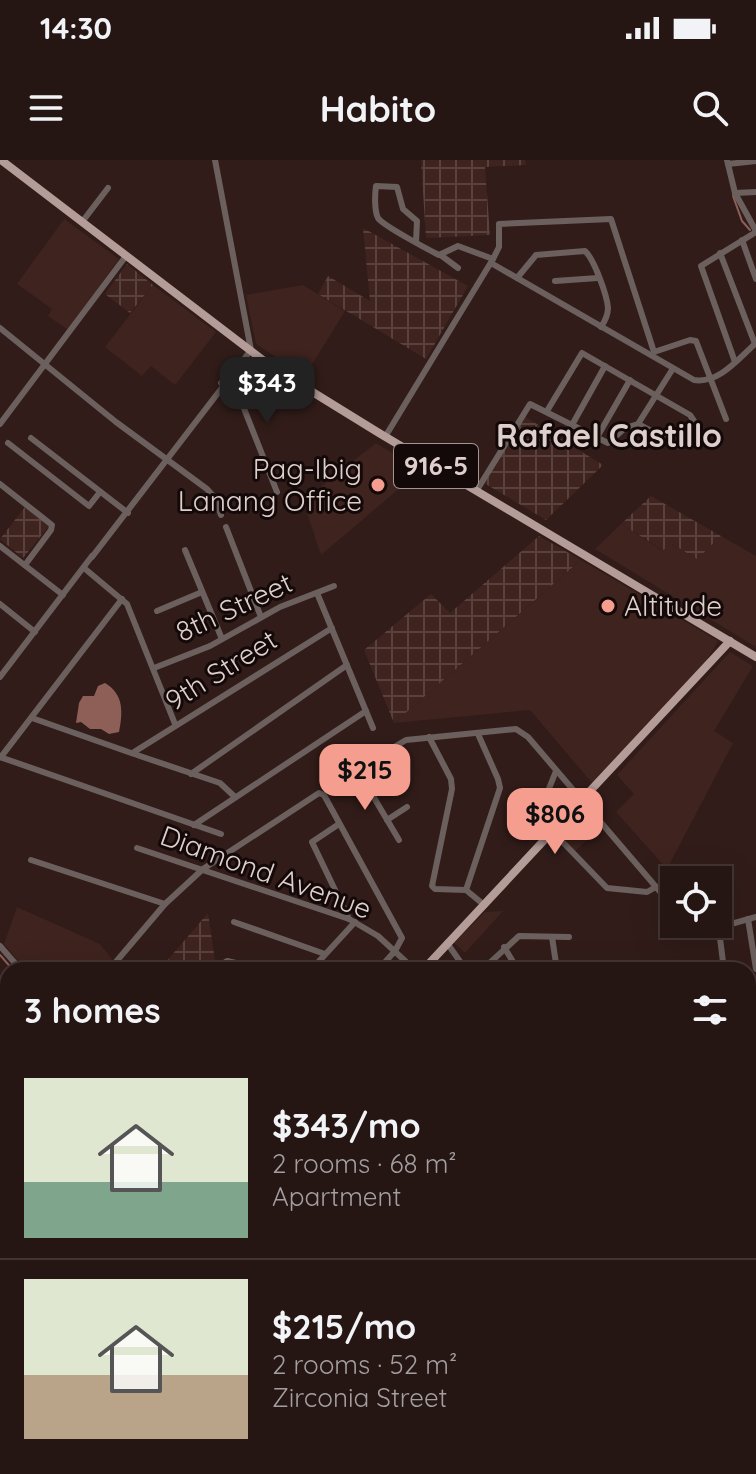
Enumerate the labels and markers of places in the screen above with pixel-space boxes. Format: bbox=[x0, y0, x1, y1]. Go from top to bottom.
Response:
pin: $343 bbox=[220, 357, 314, 425]
place label: Pag-Ibig Lanang Office bbox=[178, 451, 362, 518]
marker: Pag-Ibig Lanang Office bbox=[369, 476, 387, 494]
place label: Altitude bbox=[624, 588, 722, 623]
marker: Altitude bbox=[599, 597, 617, 615]
pin: $215 bbox=[318, 744, 412, 812]
pin: $806 bbox=[508, 788, 602, 856]

